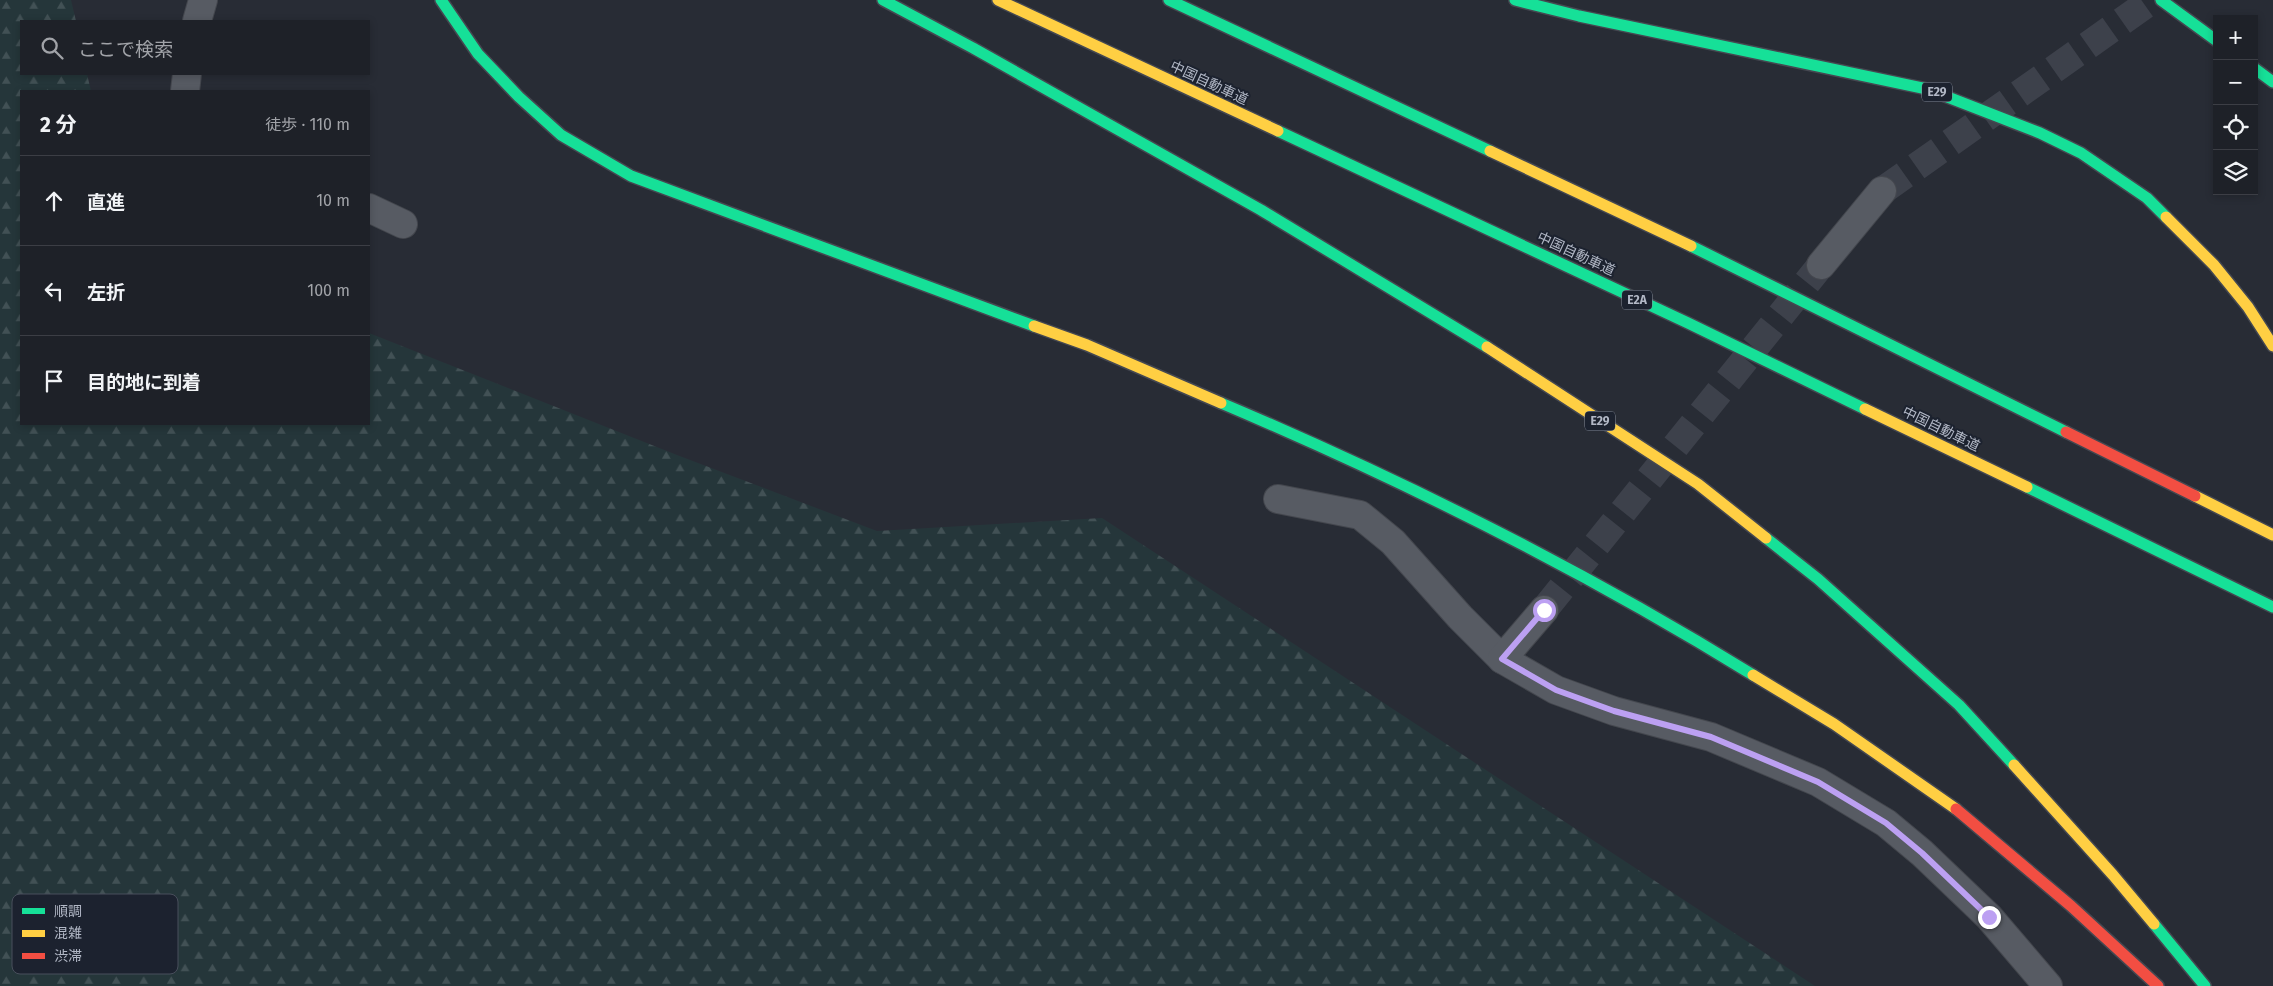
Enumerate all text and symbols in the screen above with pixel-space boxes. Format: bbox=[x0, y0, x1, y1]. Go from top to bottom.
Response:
map controls bbox=[2213, 15, 2258, 195]
button: + bbox=[2213, 15, 2258, 60]
search box bbox=[20, 20, 370, 75]
icon: search bbox=[38, 34, 66, 62]
text: ここで検索 bbox=[78, 38, 173, 61]
street label: 中国自動車道 bbox=[1167, 58, 1251, 108]
button: − bbox=[2213, 60, 2258, 105]
road number: E29 bbox=[1922, 82, 1952, 101]
button: locate bbox=[2213, 105, 2258, 150]
text: 2 分 bbox=[40, 112, 77, 138]
text: 徒歩 · 110 m bbox=[265, 115, 350, 134]
button: layers bbox=[2213, 150, 2258, 195]
icon: ahead bbox=[40, 187, 68, 215]
text: 直進 bbox=[87, 191, 125, 214]
text: 10 m bbox=[316, 191, 350, 210]
street label: 中国自動車道 bbox=[1534, 229, 1618, 279]
icon: left bbox=[40, 277, 68, 305]
text: 左折 bbox=[87, 281, 125, 304]
text: 100 m bbox=[307, 281, 350, 300]
road number: E2A bbox=[1622, 290, 1652, 310]
icon: arrive bbox=[40, 367, 68, 395]
text: 目的地に到着 bbox=[87, 371, 201, 394]
street label: 中国自動車道 bbox=[1900, 403, 1982, 455]
road number: E29 bbox=[1585, 412, 1615, 431]
route start bbox=[1533, 599, 1556, 622]
legend bbox=[12, 894, 178, 974]
text: 順調 bbox=[54, 903, 82, 920]
route end bbox=[1978, 906, 2001, 929]
text: 混雑 bbox=[54, 925, 82, 942]
text: 渋滞 bbox=[54, 948, 82, 965]

